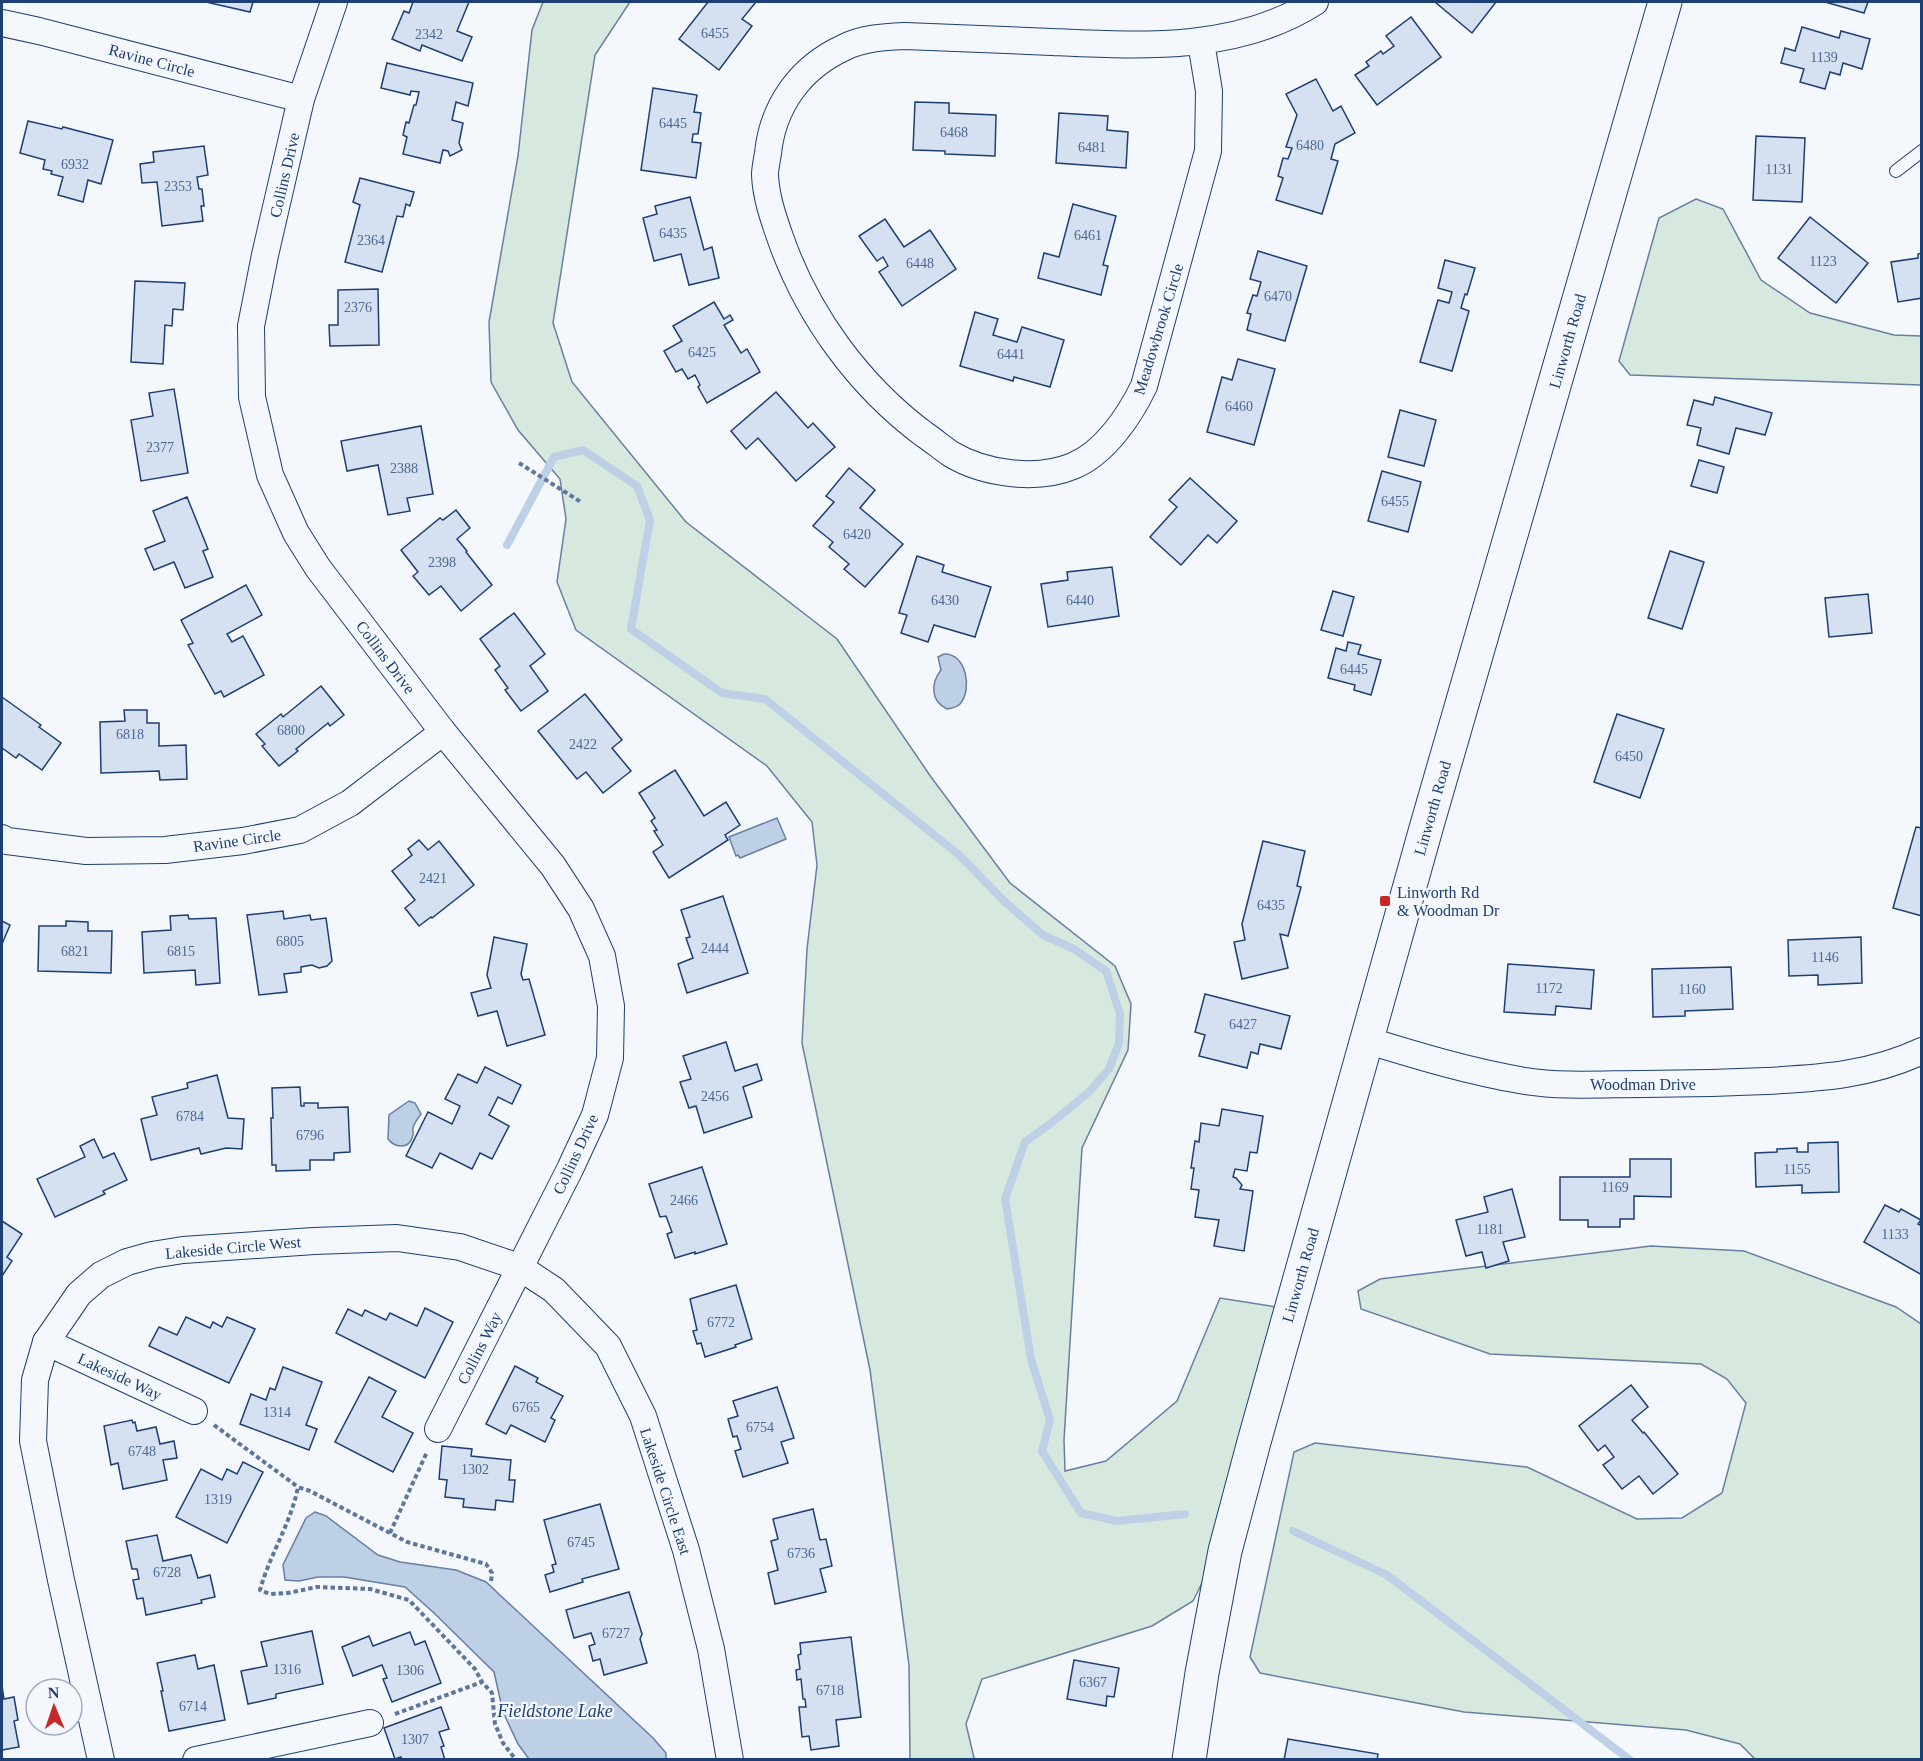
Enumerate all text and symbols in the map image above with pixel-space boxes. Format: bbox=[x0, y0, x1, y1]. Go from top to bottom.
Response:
house number: 6455 bbox=[701, 26, 729, 41]
house number: 2342 bbox=[415, 27, 443, 42]
street label: Ravine Circle bbox=[107, 41, 197, 80]
house number: 1139 bbox=[1810, 50, 1838, 65]
house number: 6445 bbox=[659, 116, 687, 131]
house number: 6468 bbox=[940, 125, 968, 140]
street label: Collins Drive bbox=[266, 131, 303, 219]
house number: 6480 bbox=[1296, 138, 1324, 153]
house number: 6481 bbox=[1078, 140, 1106, 155]
house number: 6932 bbox=[61, 157, 89, 172]
house number: 1131 bbox=[1765, 162, 1793, 177]
house number: 2353 bbox=[164, 179, 192, 194]
house number: 6435 bbox=[659, 226, 687, 241]
house number: 6461 bbox=[1074, 228, 1102, 243]
house number: 2364 bbox=[357, 233, 385, 248]
house number: 1123 bbox=[1809, 254, 1837, 269]
house number: 6448 bbox=[906, 256, 934, 271]
street label: Meadowbrook Circle bbox=[1130, 261, 1187, 397]
house number: 6470 bbox=[1264, 289, 1292, 304]
street label: Linworth Road bbox=[1546, 292, 1589, 390]
house number: 2376 bbox=[344, 300, 372, 315]
house number: 6425 bbox=[688, 345, 716, 360]
house number: 6441 bbox=[997, 347, 1025, 362]
house number: 6460 bbox=[1225, 399, 1253, 414]
house number: 2377 bbox=[146, 440, 174, 455]
house number: 2388 bbox=[390, 461, 418, 476]
house number: 6455 bbox=[1381, 494, 1409, 509]
house number: 6420 bbox=[843, 527, 871, 542]
house number: 2398 bbox=[428, 555, 456, 570]
house number: 6430 bbox=[931, 593, 959, 608]
house number: 6440 bbox=[1066, 593, 1094, 608]
street label: Collins Drive bbox=[353, 618, 418, 697]
house number: 6445 bbox=[1340, 662, 1368, 677]
house number: 6800 bbox=[277, 723, 305, 738]
house number: 6818 bbox=[116, 727, 144, 742]
house number: 2422 bbox=[569, 737, 597, 752]
house number: 6450 bbox=[1615, 749, 1643, 764]
street label: Linworth Road bbox=[1411, 759, 1454, 857]
street label: Ravine Circle bbox=[192, 826, 282, 855]
house number: 2421 bbox=[419, 871, 447, 886]
place label: Linworth Rd & Woodman Dr bbox=[1397, 884, 1500, 919]
marker: Linworth Rd & Woodman Dr bbox=[1378, 894, 1392, 908]
house number: 6435 bbox=[1257, 898, 1285, 913]
house number: 6805 bbox=[276, 934, 304, 949]
house number: 2444 bbox=[701, 941, 729, 956]
house number: 6821 bbox=[61, 944, 89, 959]
house number: 6815 bbox=[167, 944, 195, 959]
house number: 1146 bbox=[1811, 950, 1839, 965]
house number: 1172 bbox=[1535, 981, 1563, 996]
house number: 1160 bbox=[1678, 982, 1706, 997]
house number: 6427 bbox=[1229, 1017, 1257, 1032]
street label: Woodman Drive bbox=[1590, 1076, 1696, 1093]
house number: 2456 bbox=[701, 1089, 729, 1104]
house number: 6784 bbox=[176, 1109, 204, 1124]
street label: Collins Drive bbox=[549, 1111, 601, 1197]
house number: 6796 bbox=[296, 1128, 324, 1143]
house number: 1155 bbox=[1783, 1162, 1811, 1177]
house number: 1169 bbox=[1601, 1180, 1629, 1195]
house number: 2466 bbox=[670, 1193, 698, 1208]
house number: 1181 bbox=[1476, 1222, 1504, 1237]
street label: Linworth Road bbox=[1279, 1226, 1322, 1324]
house number: 1133 bbox=[1881, 1227, 1909, 1242]
street label: Lakeside Circle West bbox=[164, 1233, 302, 1262]
street label: Collins Way bbox=[454, 1309, 506, 1388]
house number: 6772 bbox=[707, 1315, 735, 1330]
street label: Lakeside Way bbox=[75, 1350, 164, 1404]
house number: 6765 bbox=[512, 1400, 540, 1415]
house number: 1314 bbox=[263, 1405, 291, 1420]
house number: 6754 bbox=[746, 1420, 774, 1435]
street label: Lakeside Circle East bbox=[637, 1426, 694, 1557]
house number: 6748 bbox=[128, 1444, 156, 1459]
house number: 1302 bbox=[461, 1462, 489, 1477]
house number: 1319 bbox=[204, 1492, 232, 1507]
house number: 6745 bbox=[567, 1535, 595, 1550]
house number: 6736 bbox=[787, 1546, 815, 1561]
house number: 6728 bbox=[153, 1565, 181, 1580]
house number: 6727 bbox=[602, 1626, 630, 1641]
house number: 1316 bbox=[273, 1662, 301, 1677]
house number: 1306 bbox=[396, 1663, 424, 1678]
house number: 6367 bbox=[1079, 1675, 1107, 1690]
north arrow bbox=[24, 1677, 84, 1737]
house number: 6718 bbox=[816, 1683, 844, 1698]
text: N bbox=[47, 1684, 60, 1701]
house number: 6714 bbox=[179, 1699, 207, 1714]
water label: Fieldstone Lake bbox=[496, 1701, 613, 1721]
house number: 1307 bbox=[401, 1732, 429, 1747]

